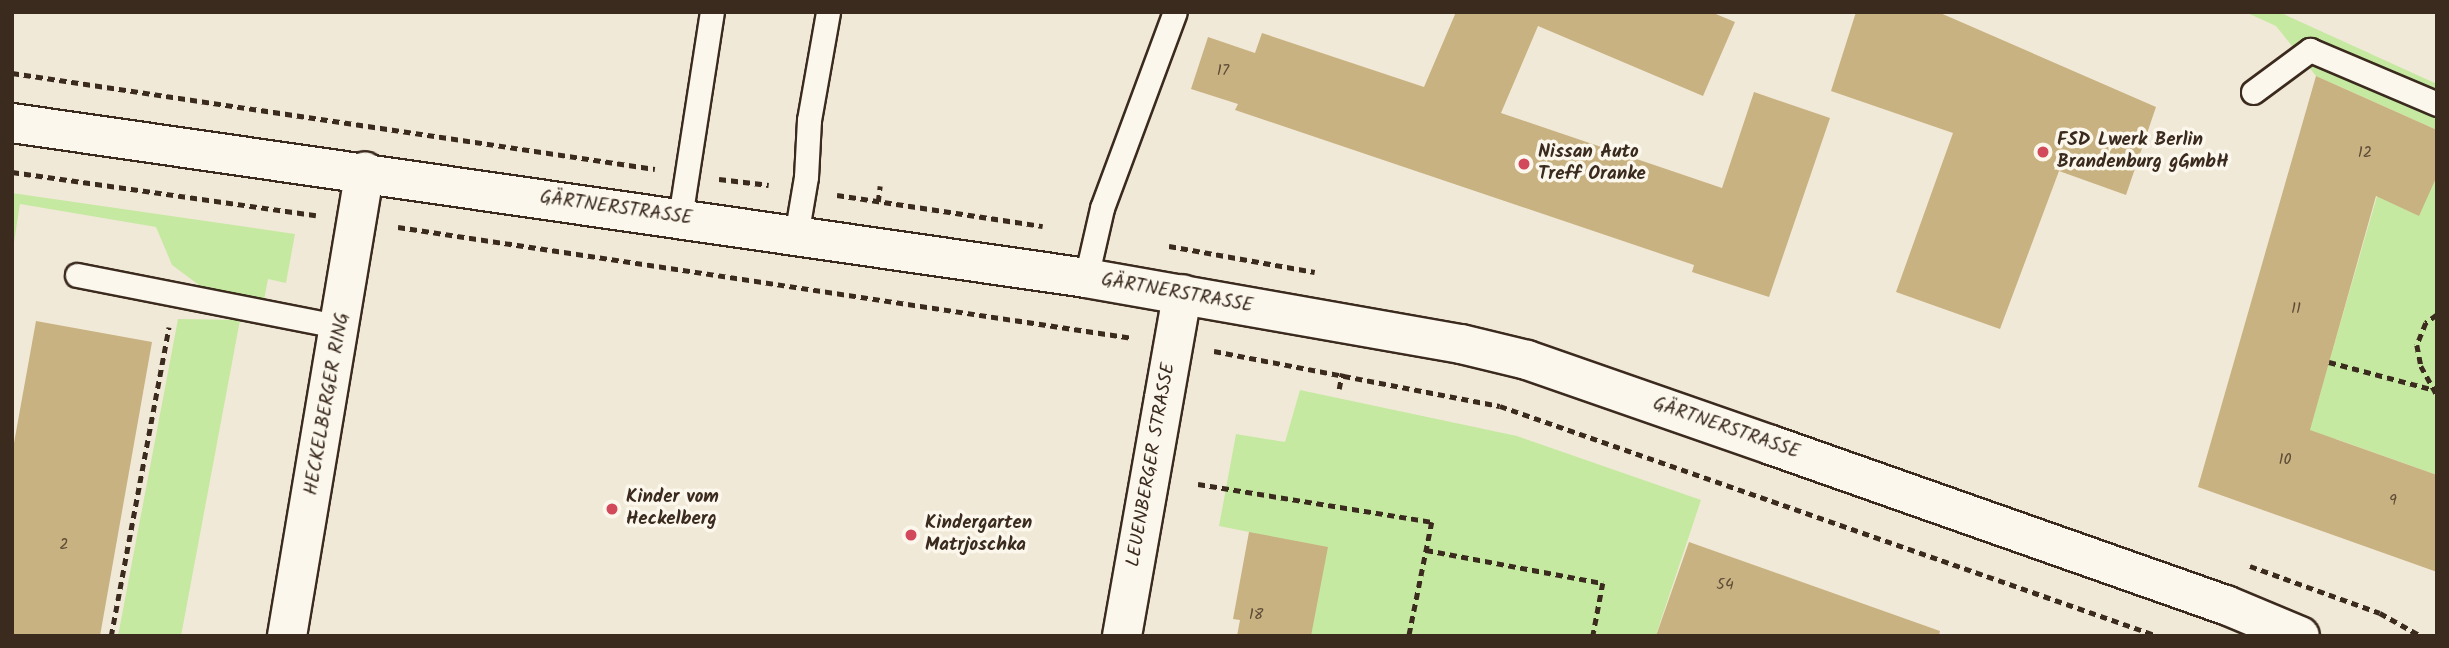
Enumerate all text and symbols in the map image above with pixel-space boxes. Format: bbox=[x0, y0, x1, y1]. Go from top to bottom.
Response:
house number: 17 bbox=[1217, 61, 1229, 81]
place label: FSD Lwerk Berlin Brandenburg gGmbH bbox=[2057, 130, 2229, 174]
place label: Nissan Auto Treff Oranke bbox=[1538, 142, 1646, 186]
house number: 12 bbox=[2358, 143, 2372, 163]
marker: FSD Lwerk Berlin Brandenburg gGmbH bbox=[2035, 144, 2051, 160]
marker: Nissan Auto Treff Oranke bbox=[1516, 156, 1532, 172]
street label: GÄRTNERSTRASSE bbox=[538, 187, 694, 231]
street label: GÄRTNERSTRASSE bbox=[1099, 269, 1255, 319]
house number: 11 bbox=[2291, 299, 2301, 319]
street label: HECKELBERGER RING bbox=[301, 311, 355, 497]
street label: LEUENBERGER STRASSE bbox=[1123, 361, 1181, 569]
street label: GÄRTNERSTRASSE bbox=[1650, 393, 1802, 465]
house number: 10 bbox=[2278, 450, 2292, 470]
place label: Kinder vom Heckelberg bbox=[626, 487, 719, 531]
house number: 9 bbox=[2389, 491, 2397, 511]
marker: Kinder vom Heckelberg bbox=[604, 501, 620, 517]
place label: Kindergarten Matrjoschka bbox=[925, 513, 1032, 557]
marker: Kindergarten Matrjoschka bbox=[903, 527, 919, 543]
house number: 2 bbox=[59, 535, 69, 555]
house number: 54 bbox=[1716, 575, 1734, 595]
house number: 18 bbox=[1249, 605, 1263, 625]

